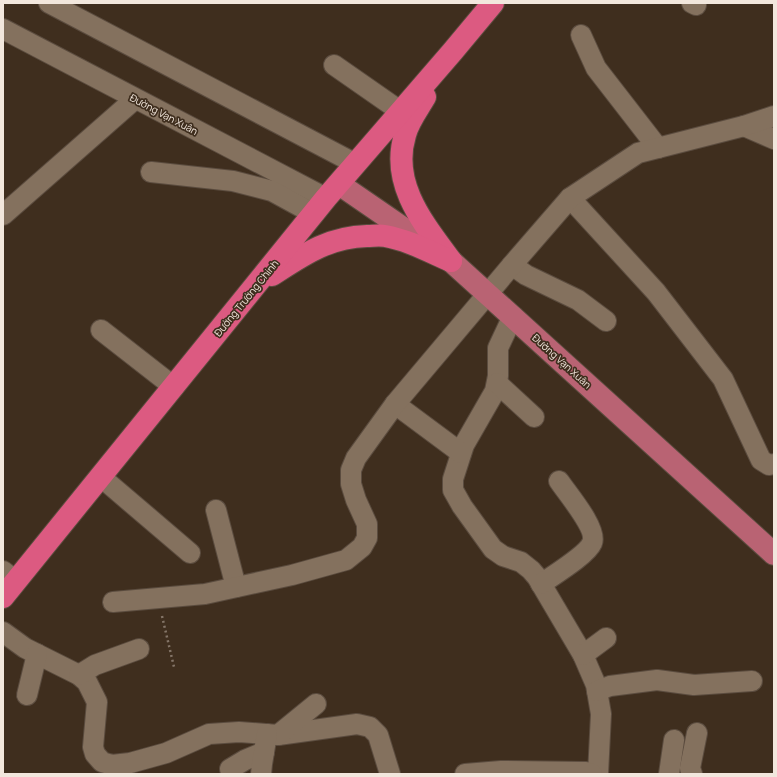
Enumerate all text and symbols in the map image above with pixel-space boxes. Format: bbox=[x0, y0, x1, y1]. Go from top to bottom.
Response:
street label: Đường Vạn Xuân bbox=[128, 90, 201, 138]
street label: Đường Trường Chinh bbox=[211, 257, 281, 339]
street label: Đường Vạn Xuân bbox=[529, 331, 595, 391]

